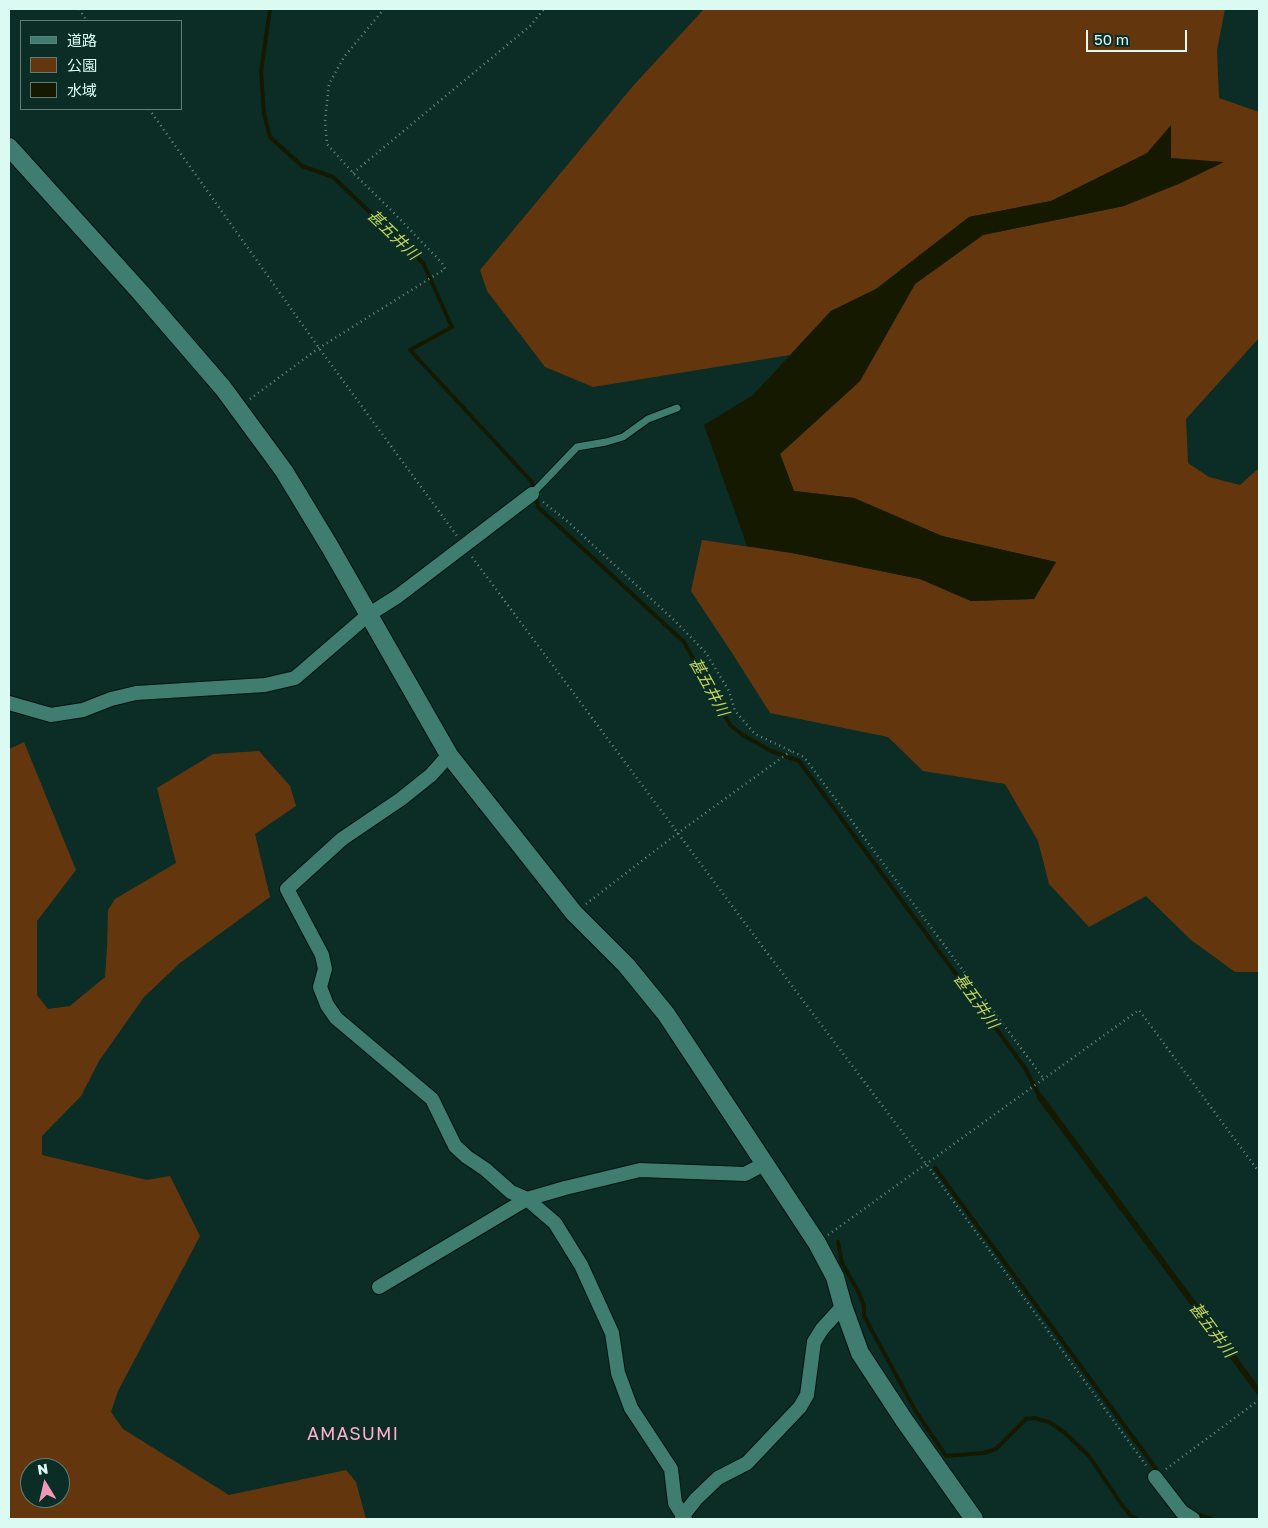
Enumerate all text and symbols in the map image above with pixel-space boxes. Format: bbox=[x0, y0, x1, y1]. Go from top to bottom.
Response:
legend bbox=[20, 20, 182, 110]
scale bar bbox=[1088, 20, 1189, 52]
text: 50 m bbox=[1094, 30, 1129, 48]
text: 道路 bbox=[67, 31, 97, 49]
text: 公園 bbox=[67, 56, 97, 74]
text: 水域 bbox=[67, 81, 97, 99]
water label: 甚五井川 bbox=[363, 206, 423, 264]
water label: 甚五井川 bbox=[685, 654, 733, 720]
water label: 甚五井川 bbox=[949, 969, 1003, 1033]
water label: 甚五井川 bbox=[1185, 1299, 1239, 1361]
district label: AMASUMI bbox=[306, 1423, 400, 1445]
north arrow bbox=[20, 1458, 70, 1508]
text: N bbox=[36, 1459, 49, 1478]

